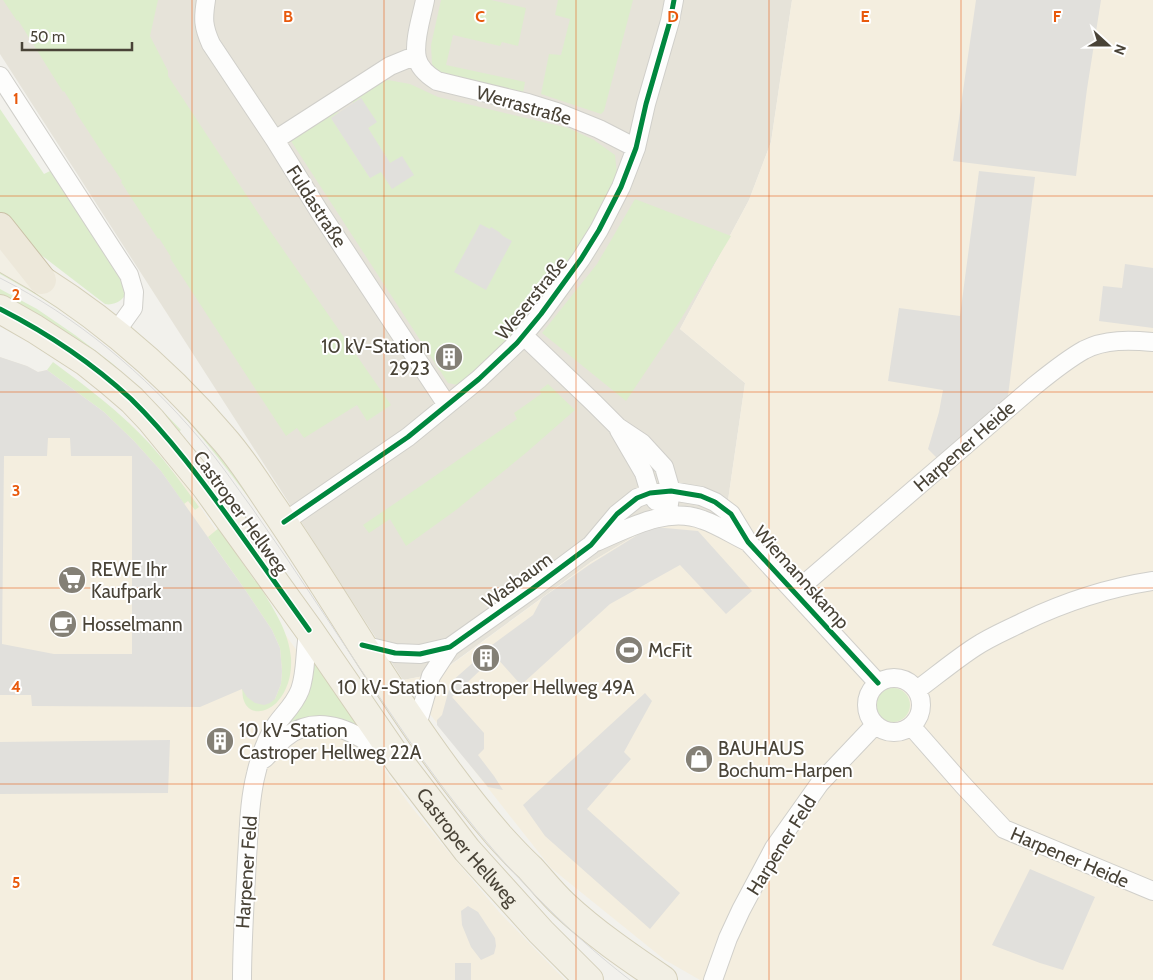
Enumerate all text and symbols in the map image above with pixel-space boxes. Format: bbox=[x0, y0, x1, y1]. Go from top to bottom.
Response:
text: B bbox=[283, 7, 293, 26]
text: C bbox=[475, 7, 485, 26]
text: D bbox=[667, 7, 679, 26]
text: E bbox=[860, 7, 870, 26]
text: F bbox=[1053, 7, 1062, 26]
scale bar bbox=[22, 20, 132, 52]
north arrow bbox=[1083, 20, 1133, 70]
text: 50 m bbox=[30, 28, 65, 46]
text: N bbox=[1110, 42, 1130, 58]
street label: Werrastraße bbox=[474, 81, 574, 130]
text: 1 bbox=[13, 89, 19, 108]
street label: Fuldastraße bbox=[282, 161, 352, 252]
street label: Weserstraße bbox=[491, 252, 572, 345]
text: 2 bbox=[12, 285, 20, 304]
place label: 10 kV-Station 2923 bbox=[321, 335, 430, 380]
building icon: 10 kV-Station 2923 bbox=[434, 342, 464, 372]
street label: Harpener Heide bbox=[909, 396, 1020, 497]
street label: Castroper Hellweg bbox=[188, 446, 293, 579]
text: 3 bbox=[12, 481, 20, 500]
street label: Wiemannskamp bbox=[749, 521, 854, 634]
street label: Wasbaum bbox=[478, 547, 557, 613]
place label: REWE Ihr Kaufpark bbox=[91, 558, 167, 603]
supermarket icon: REWE Ihr Kaufpark bbox=[57, 565, 87, 595]
cafe icon: Hosselmann bbox=[48, 609, 78, 639]
place label: Hosselmann bbox=[82, 613, 183, 636]
sports icon: McFit bbox=[614, 635, 644, 665]
place label: McFit bbox=[648, 639, 692, 662]
building icon: 10 kV-Station Castroper Hellweg 49A bbox=[471, 643, 501, 673]
place label: 10 kV-Station Castroper Hellweg 49A bbox=[338, 676, 635, 699]
text: 4 bbox=[11, 677, 21, 696]
place label: 10 kV-Station Castroper Hellweg 22A bbox=[239, 719, 422, 764]
building icon: 10 kV-Station Castroper Hellweg 22A bbox=[205, 726, 235, 756]
place label: BAUHAUS Bochum-Harpen bbox=[718, 737, 853, 782]
shop icon: BAUHAUS Bochum-Harpen bbox=[684, 744, 714, 774]
street label: Castroper Hellweg bbox=[412, 783, 523, 911]
street label: Harpener Feld bbox=[742, 791, 821, 899]
street label: Harpener Feld bbox=[231, 815, 262, 929]
street label: Harpener Heide bbox=[1007, 822, 1133, 893]
text: 5 bbox=[12, 873, 20, 892]

